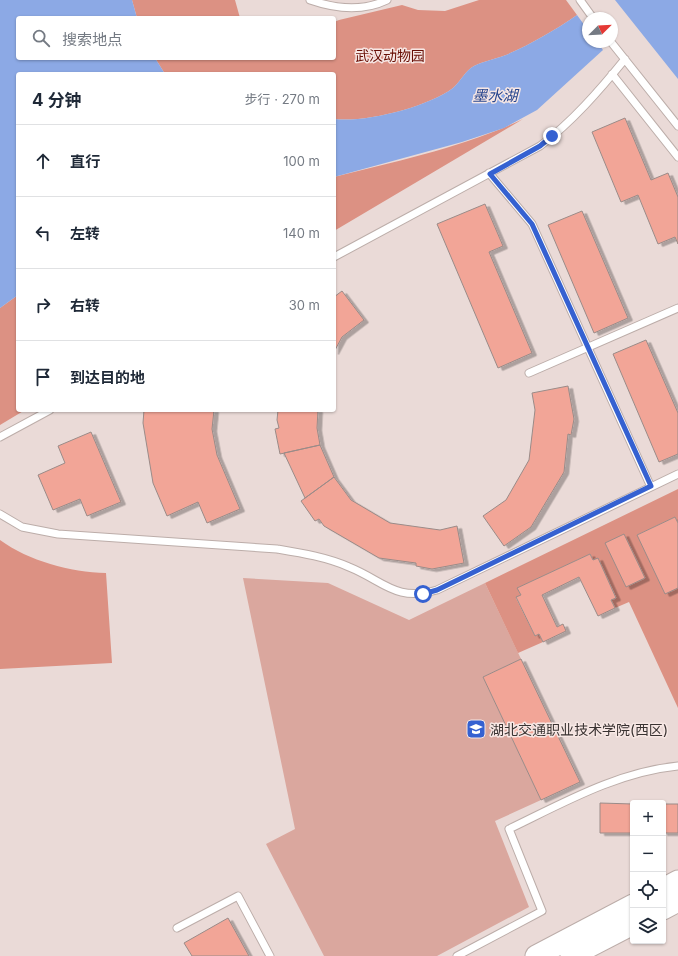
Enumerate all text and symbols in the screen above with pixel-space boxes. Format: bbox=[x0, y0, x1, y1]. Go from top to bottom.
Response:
north arrow bbox=[582, 12, 618, 48]
search box bbox=[16, 16, 336, 60]
icon: search bbox=[30, 27, 52, 49]
text: 搜索地点 bbox=[62, 30, 122, 49]
park label: 武汉动物园 bbox=[355, 47, 425, 64]
water label: 墨水湖 bbox=[472, 86, 519, 105]
text: 4 分钟 bbox=[32, 90, 82, 110]
text: 步行 · 270 m bbox=[245, 91, 320, 107]
route end bbox=[543, 127, 561, 145]
icon: ahead bbox=[32, 150, 54, 172]
text: 直行 bbox=[70, 152, 100, 171]
text: 100 m bbox=[283, 153, 320, 169]
icon: left bbox=[32, 222, 54, 244]
text: 左转 bbox=[70, 224, 100, 243]
text: 140 m bbox=[283, 225, 320, 241]
icon: right bbox=[32, 294, 54, 316]
text: 右转 bbox=[70, 296, 100, 315]
text: 30 m bbox=[289, 297, 320, 313]
icon: arrive bbox=[32, 366, 54, 388]
text: 到达目的地 bbox=[70, 368, 145, 387]
route start bbox=[414, 585, 432, 603]
school or university icon: 湖北交通职业技术学院(西区) bbox=[465, 718, 487, 740]
place label: 湖北交通职业技术学院(西区) bbox=[490, 721, 668, 738]
map controls bbox=[630, 800, 666, 944]
button: + bbox=[630, 800, 666, 836]
button: − bbox=[630, 836, 666, 872]
button: locate bbox=[630, 872, 666, 908]
button: layers bbox=[630, 908, 666, 944]

